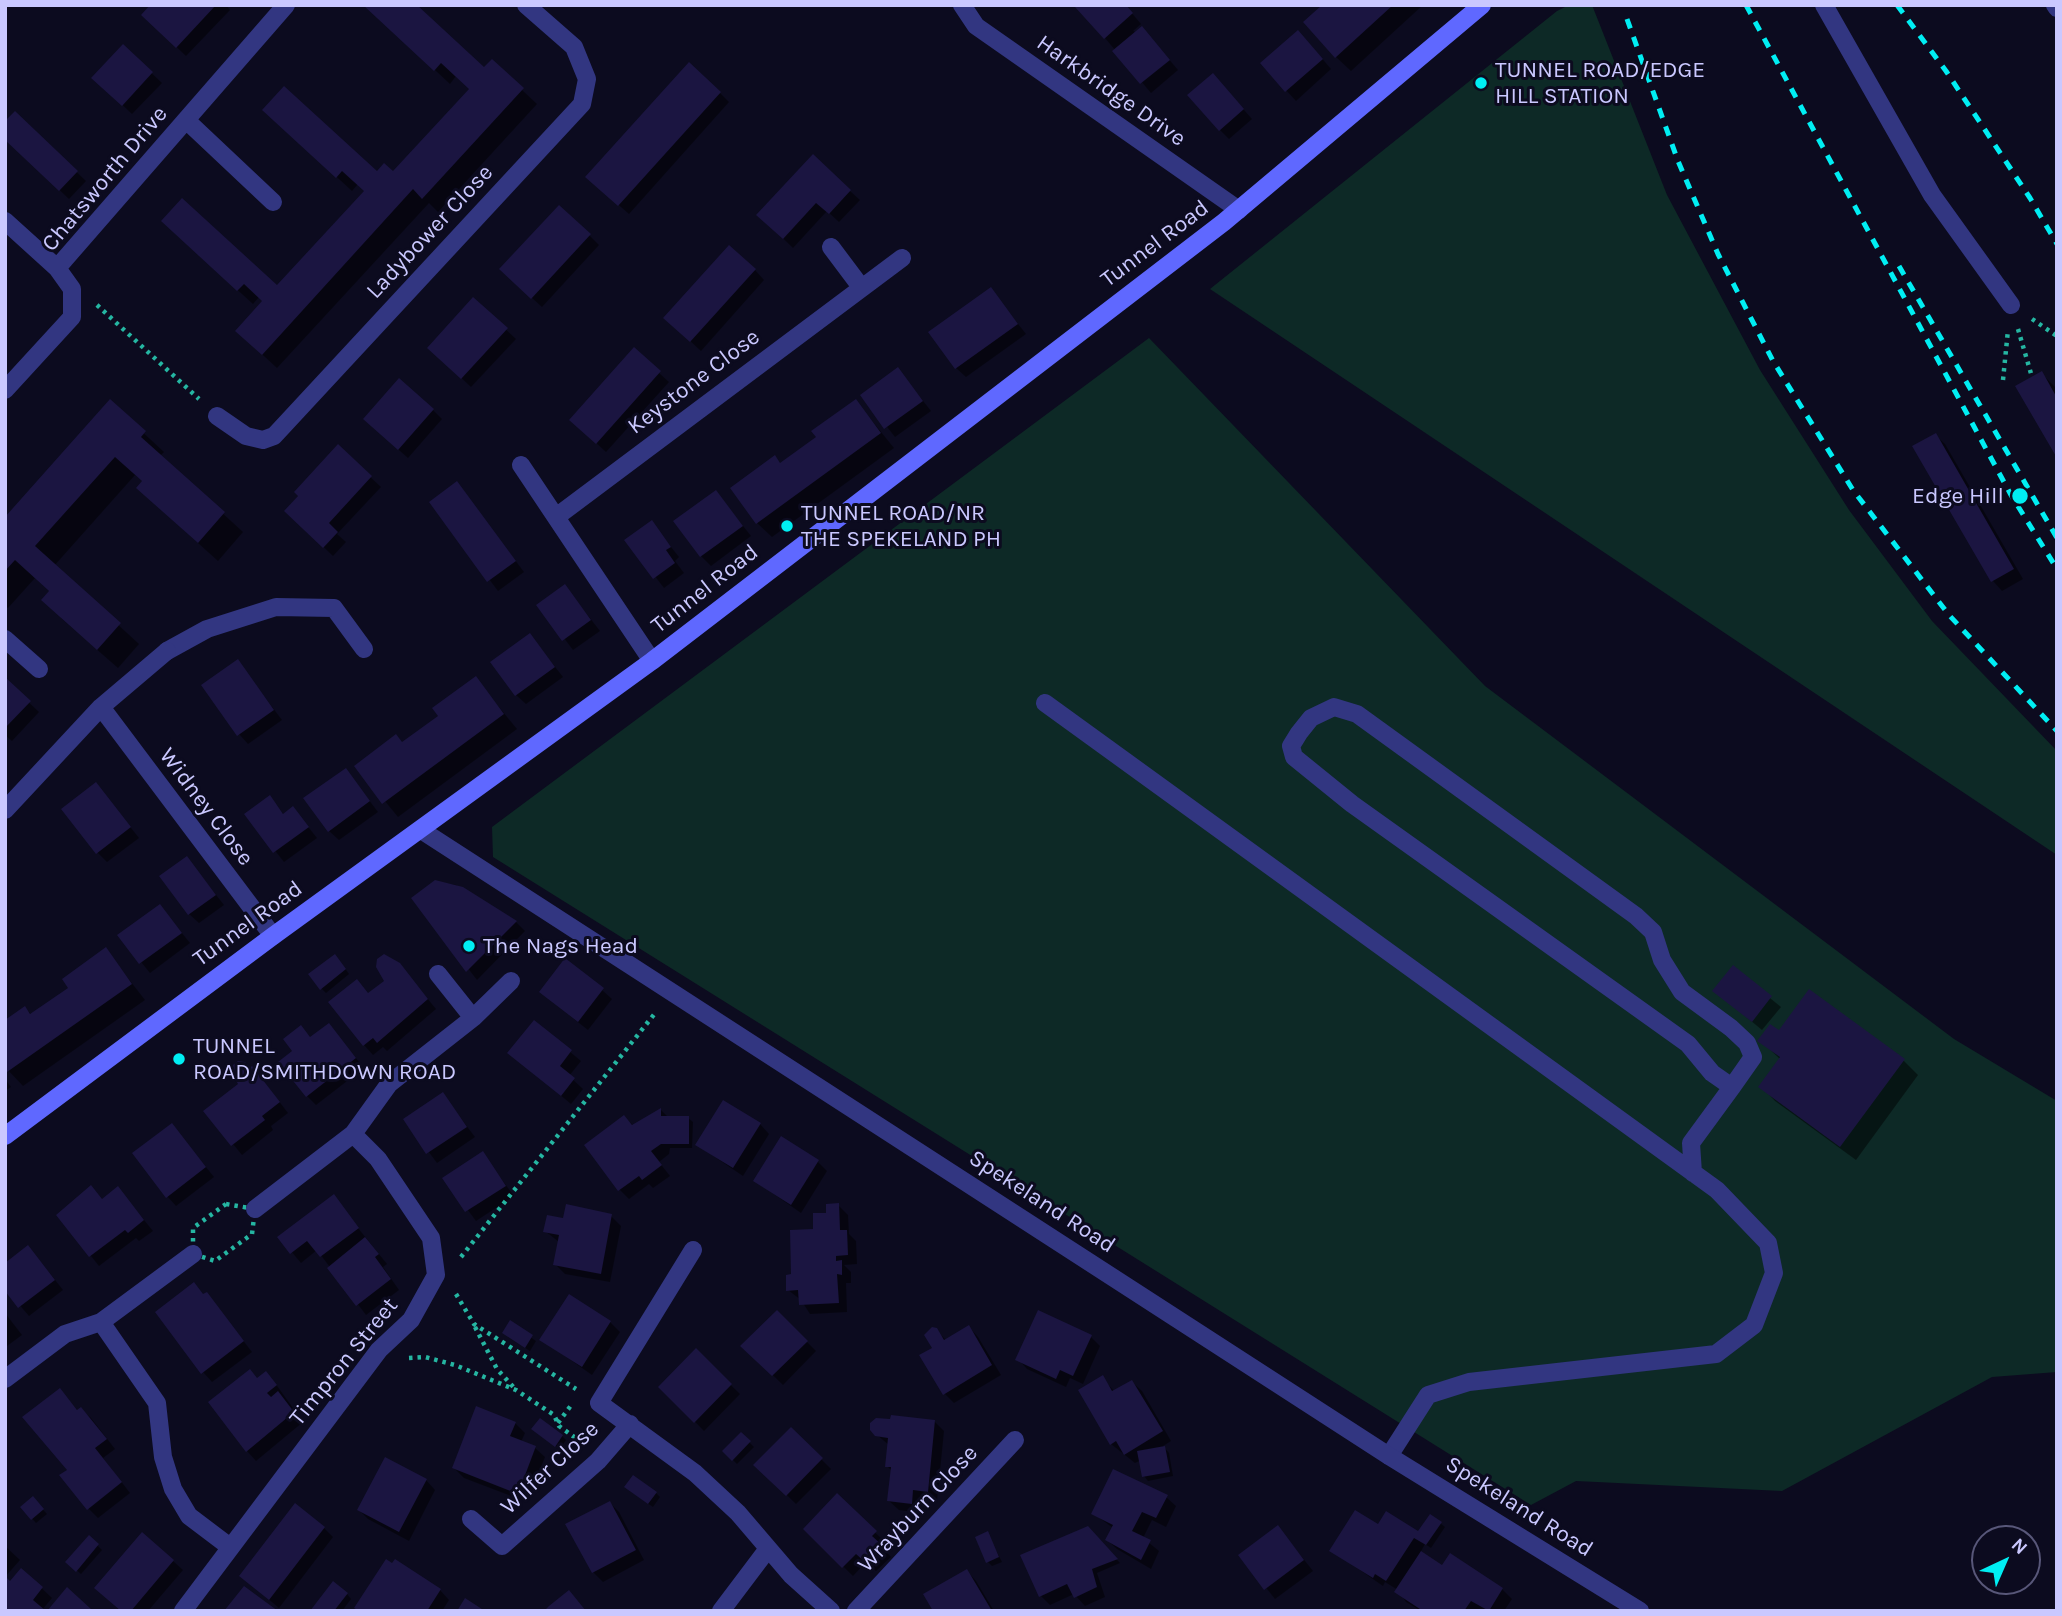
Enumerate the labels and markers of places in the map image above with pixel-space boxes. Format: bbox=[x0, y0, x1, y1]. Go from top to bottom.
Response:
place label: TUNNEL ROAD/EDGE HILL STATION bbox=[1495, 56, 1705, 110]
marker: TUNNEL ROAD/EDGE HILL STATION bbox=[1473, 75, 1489, 91]
place label: Edge Hill bbox=[1912, 482, 2004, 510]
marker: Edge Hill bbox=[2010, 486, 2030, 506]
place label: TUNNEL ROAD/NR THE SPEKELAND PH bbox=[801, 499, 1001, 553]
marker: TUNNEL ROAD/NR THE SPEKELAND PH bbox=[779, 518, 795, 534]
place label: The Nags Head bbox=[483, 932, 638, 960]
marker: The Nags Head bbox=[461, 938, 477, 954]
place label: TUNNEL ROAD/SMITHDOWN ROAD bbox=[193, 1032, 456, 1086]
marker: TUNNEL ROAD/SMITHDOWN ROAD bbox=[171, 1051, 187, 1067]

